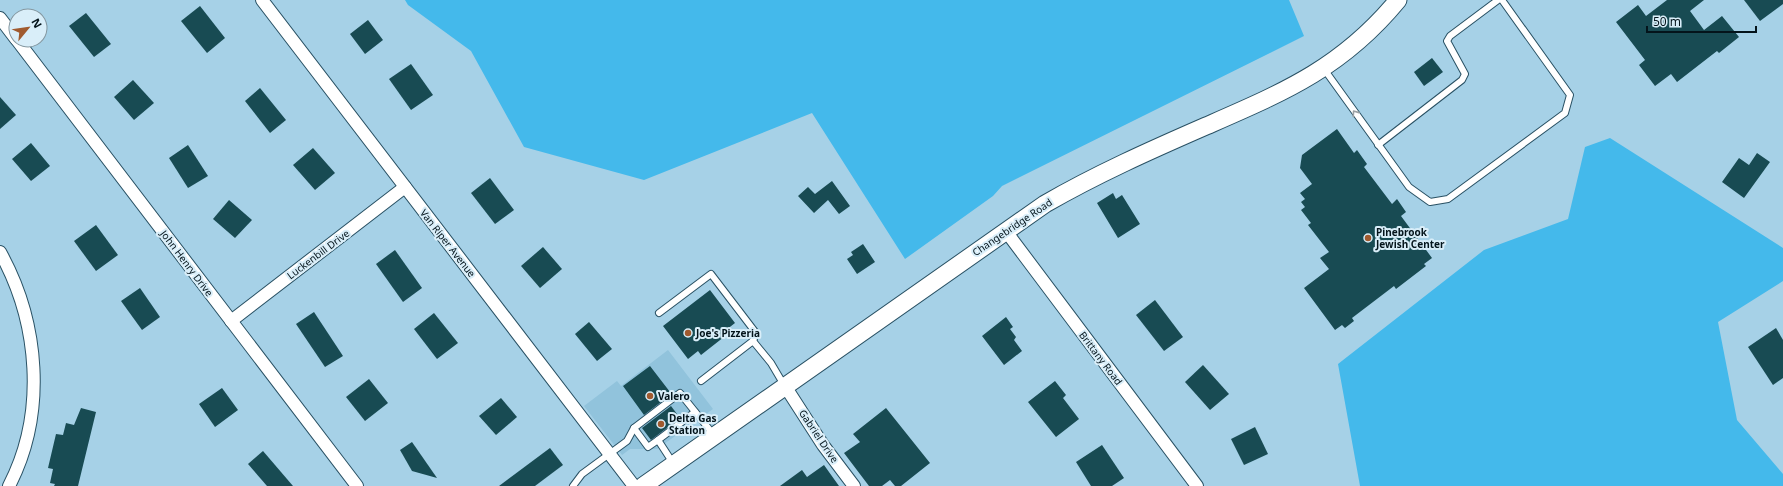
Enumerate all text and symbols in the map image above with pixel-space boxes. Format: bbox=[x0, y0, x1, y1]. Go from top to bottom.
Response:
north arrow bbox=[8, 8, 48, 48]
scale bar bbox=[1647, 8, 1756, 34]
text: 50 m bbox=[1653, 13, 1681, 30]
text: N bbox=[28, 15, 46, 30]
one-way arrow bbox=[1353, 111, 1360, 118]
street label: Changebridge Road bbox=[969, 195, 1055, 259]
street label: Van Riper Avenue bbox=[417, 206, 479, 280]
place label: Pinebrook Jewish Center bbox=[1375, 225, 1445, 251]
street label: John Henry Drive bbox=[157, 226, 217, 299]
street label: Luckenbill Drive bbox=[284, 226, 352, 282]
marker: Pinebrook Jewish Center bbox=[1363, 233, 1373, 243]
place label: Joe's Pizzeria bbox=[695, 326, 760, 340]
marker: Joe's Pizzeria bbox=[683, 328, 693, 338]
street label: Brittany Road bbox=[1076, 328, 1126, 388]
place label: Valero bbox=[658, 389, 690, 403]
marker: Valero bbox=[645, 391, 655, 401]
street label: Gabriel Drive bbox=[796, 407, 842, 466]
place label: Delta Gas Station bbox=[669, 411, 716, 437]
marker: Delta Gas Station bbox=[656, 419, 666, 429]

